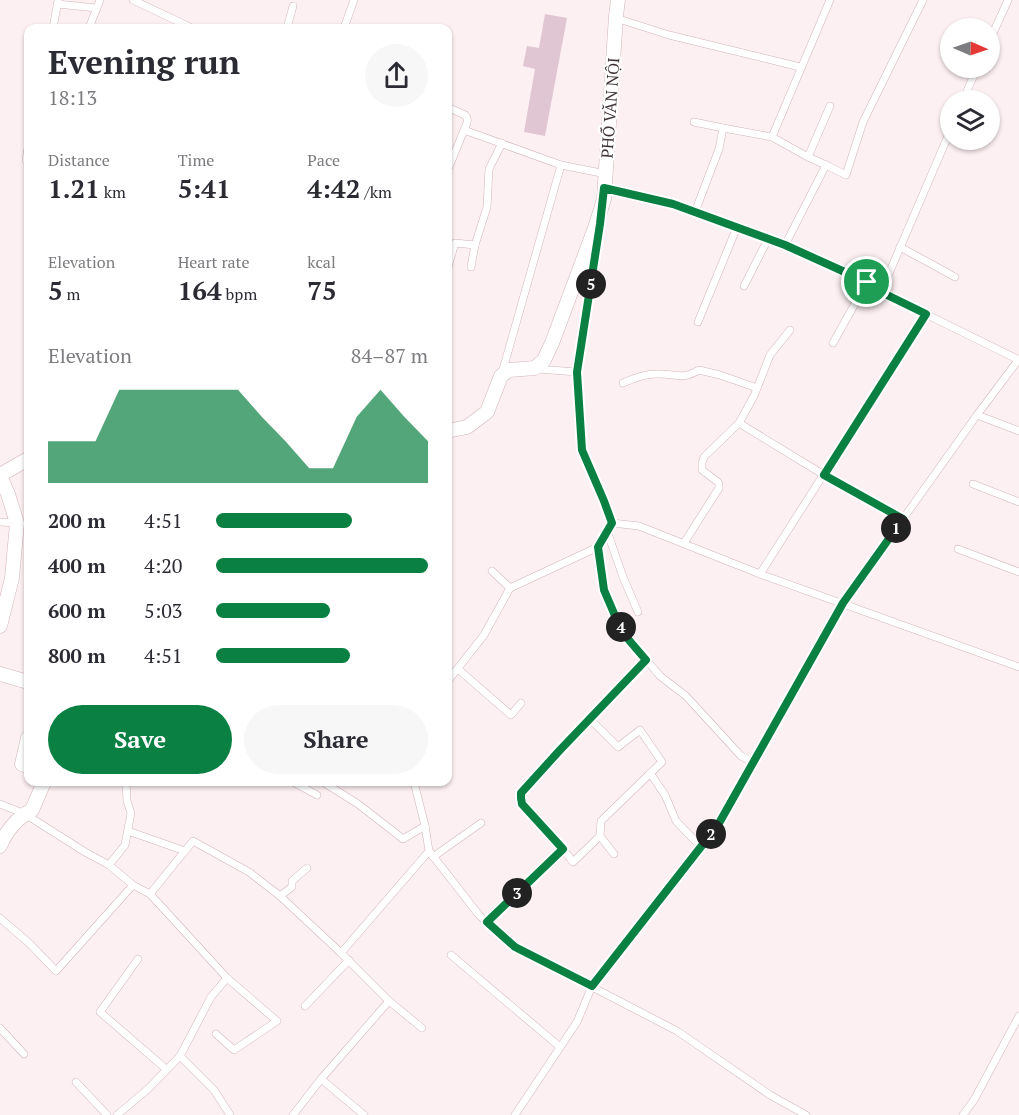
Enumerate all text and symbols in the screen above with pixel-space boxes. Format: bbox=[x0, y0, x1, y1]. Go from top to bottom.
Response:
north arrow bbox=[940, 18, 1000, 78]
map controls bbox=[940, 18, 1000, 150]
text: Evening run bbox=[48, 40, 240, 83]
button: share bbox=[365, 44, 428, 107]
street label: PHỐ VĂN NỘI bbox=[595, 57, 625, 159]
text: 18:13 bbox=[48, 84, 97, 111]
button: layers bbox=[940, 90, 1000, 150]
text: Distance bbox=[48, 149, 110, 171]
text: Time bbox=[178, 149, 214, 171]
text: Pace bbox=[307, 149, 340, 171]
text: 1.21 bbox=[48, 171, 100, 205]
text: 5:41 bbox=[178, 171, 231, 205]
text: 4:42 bbox=[307, 171, 360, 205]
text: km bbox=[100, 181, 126, 203]
text: /km bbox=[360, 181, 392, 203]
text: Elevation bbox=[48, 251, 115, 273]
text: Heart rate bbox=[178, 251, 250, 273]
text: kcal bbox=[307, 251, 336, 273]
pin bbox=[841, 256, 892, 307]
icon: arrive bbox=[850, 265, 883, 298]
pin: 5 bbox=[576, 269, 606, 299]
text: 5 bbox=[48, 273, 63, 307]
text: 164 bbox=[178, 273, 222, 307]
text: 75 bbox=[307, 273, 337, 307]
text: 5 bbox=[586, 273, 596, 295]
text: m bbox=[63, 283, 80, 305]
text: bpm bbox=[222, 283, 257, 305]
text: Elevation bbox=[48, 342, 132, 369]
text: 84–87 m bbox=[351, 342, 428, 369]
text: 200 m bbox=[48, 507, 106, 534]
text: 4:51 bbox=[144, 507, 183, 534]
pin: 1 bbox=[881, 513, 911, 543]
text: 1 bbox=[891, 517, 901, 539]
text: 400 m bbox=[48, 552, 106, 579]
text: 4:20 bbox=[144, 552, 183, 579]
text: 600 m bbox=[48, 597, 106, 624]
text: 5:03 bbox=[144, 597, 183, 624]
pin: 4 bbox=[606, 612, 636, 642]
text: 4 bbox=[616, 616, 626, 638]
text: 800 m bbox=[48, 642, 106, 669]
text: 4:51 bbox=[144, 642, 183, 669]
button: Save bbox=[48, 705, 232, 774]
button: Share bbox=[244, 705, 428, 774]
pin: 2 bbox=[696, 819, 726, 849]
text: 2 bbox=[706, 823, 716, 845]
pin: 3 bbox=[502, 878, 532, 908]
text: 3 bbox=[512, 882, 522, 904]

